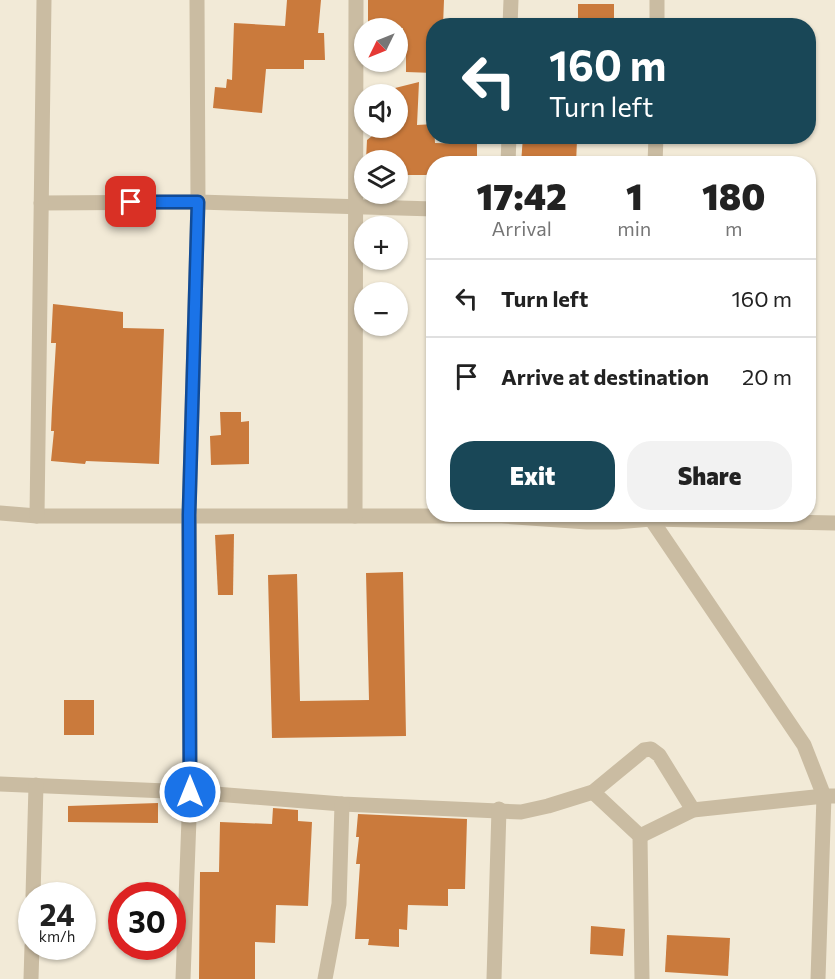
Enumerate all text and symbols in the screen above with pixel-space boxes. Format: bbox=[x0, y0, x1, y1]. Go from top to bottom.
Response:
north arrow bbox=[354, 18, 408, 72]
map controls bbox=[354, 18, 408, 336]
text: 160 m bbox=[549, 38, 667, 90]
icon: left bbox=[450, 42, 528, 120]
button: sound bbox=[354, 84, 408, 138]
text: Turn left bbox=[549, 90, 653, 123]
button: layers bbox=[354, 150, 408, 204]
text: 17:42 bbox=[477, 173, 567, 217]
text: 1 bbox=[626, 173, 643, 217]
text: 180 bbox=[702, 173, 765, 217]
pin bbox=[105, 176, 156, 227]
icon: arrive bbox=[114, 185, 147, 218]
button: + bbox=[354, 216, 408, 270]
text: Arrival bbox=[491, 216, 552, 240]
text: min bbox=[617, 216, 651, 240]
text: m bbox=[725, 216, 742, 240]
button: − bbox=[354, 282, 408, 336]
icon: left bbox=[450, 282, 483, 315]
text: Turn left bbox=[501, 285, 588, 312]
text: 160 m bbox=[731, 285, 792, 312]
icon: arrive bbox=[450, 360, 483, 393]
text: Arrive at destination bbox=[501, 363, 709, 390]
text: 20 m bbox=[742, 363, 792, 390]
button: Exit bbox=[450, 441, 615, 510]
button: Share bbox=[627, 441, 792, 510]
position arrow bbox=[158, 760, 222, 824]
speed limit sign: 30 bbox=[108, 882, 186, 960]
text: 24 bbox=[39, 895, 75, 932]
text: km/h bbox=[39, 927, 75, 945]

